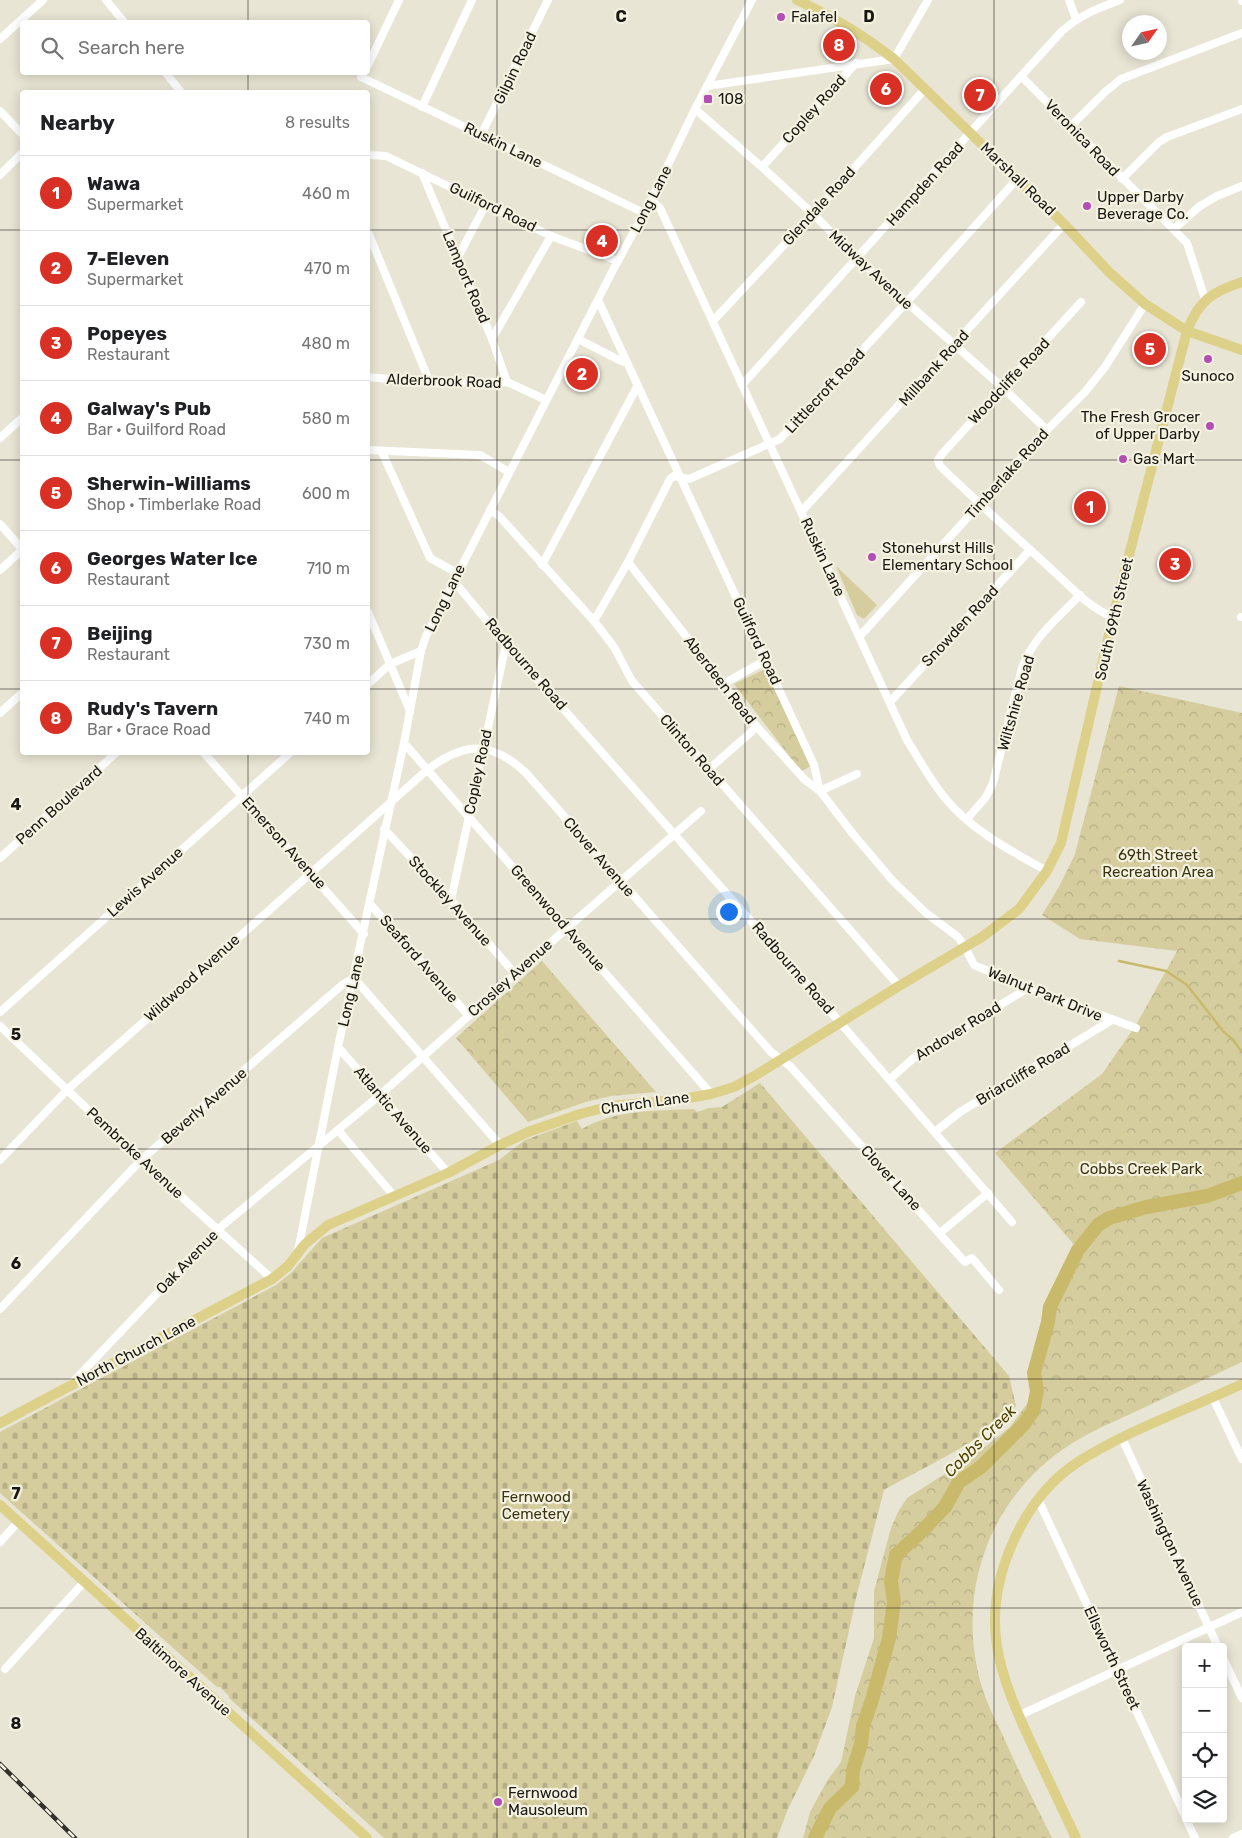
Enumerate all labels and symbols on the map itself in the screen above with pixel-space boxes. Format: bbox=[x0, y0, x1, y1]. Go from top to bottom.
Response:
text: C bbox=[615, 7, 627, 26]
text: D bbox=[863, 7, 875, 26]
place label: Falafel bbox=[791, 8, 837, 26]
marker: Falafel bbox=[775, 11, 787, 23]
north arrow bbox=[1122, 15, 1167, 60]
pin: 8 bbox=[823, 26, 855, 64]
street label: Gilpin Road bbox=[490, 29, 540, 107]
pin: 6 bbox=[870, 70, 902, 108]
street label: Copley Road bbox=[778, 71, 850, 147]
pin: 7 bbox=[964, 76, 996, 114]
place label: 108 bbox=[718, 90, 744, 108]
marker: 108 bbox=[702, 93, 714, 105]
street label: Veronica Road bbox=[1041, 96, 1123, 180]
street label: Ruskin Lane bbox=[461, 118, 545, 172]
street label: Hampden Road bbox=[883, 138, 967, 230]
street label: Marshall Road bbox=[977, 139, 1059, 219]
street label: Long Lane bbox=[626, 162, 676, 236]
street label: Glendale Road bbox=[779, 163, 859, 249]
street label: Guilford Road bbox=[447, 178, 539, 236]
place label: Upper Darby Beverage Co. bbox=[1097, 188, 1189, 223]
marker: Upper Darby Beverage Co. bbox=[1081, 200, 1093, 212]
pin: 4 bbox=[586, 222, 618, 260]
street label: Midway Avenue bbox=[825, 227, 917, 313]
street label: Lamport Road bbox=[438, 228, 494, 326]
street label: Millbank Road bbox=[895, 326, 973, 410]
pin: 5 bbox=[1134, 330, 1166, 368]
street label: Woodcliffe Road bbox=[964, 334, 1054, 428]
street label: Littlecroft Road bbox=[781, 345, 869, 437]
marker: Sunoco bbox=[1202, 353, 1214, 365]
pin: 2 bbox=[566, 355, 598, 393]
place label: Sunoco bbox=[1182, 367, 1234, 385]
street label: Alderbrook Road bbox=[386, 370, 502, 392]
place label: The Fresh Grocer of Upper Darby bbox=[1081, 408, 1200, 443]
marker: The Fresh Grocer of Upper Darby bbox=[1204, 420, 1216, 432]
street label: Timberlake Road bbox=[962, 425, 1052, 523]
place label: Gas Mart bbox=[1133, 450, 1195, 468]
marker: Gas Mart bbox=[1117, 453, 1129, 465]
pin: 1 bbox=[1074, 488, 1106, 526]
street label: Ruskin Lane bbox=[797, 515, 849, 599]
place label: Stonehurst Hills Elementary School bbox=[882, 539, 1013, 574]
pin: 3 bbox=[1159, 545, 1191, 583]
marker: Stonehurst Hills Elementary School bbox=[866, 551, 878, 563]
street label: South 69th Street bbox=[1091, 556, 1137, 682]
street label: Long Lane bbox=[421, 561, 469, 635]
street label: Snowden Road bbox=[918, 582, 1002, 670]
street label: Guilford Road bbox=[729, 594, 785, 688]
street label: Radbourne Road bbox=[481, 614, 571, 714]
street label: Aberdeen Road bbox=[680, 632, 760, 728]
street label: Wiltshire Road bbox=[994, 653, 1038, 753]
street label: Clinton Road bbox=[656, 710, 728, 790]
street label: Copley Road bbox=[460, 728, 496, 816]
street label: Penn Boulevard bbox=[12, 762, 106, 848]
street label: Emerson Avenue bbox=[238, 793, 330, 893]
text: 4 bbox=[11, 795, 22, 814]
street label: Clover Avenue bbox=[560, 814, 638, 900]
street label: Lewis Avenue bbox=[103, 843, 187, 921]
park label: 69th Street Recreation Area bbox=[1102, 846, 1214, 881]
street label: Stockley Avenue bbox=[405, 852, 495, 950]
street label: Greenwood Avenue bbox=[507, 861, 609, 975]
your location bbox=[716, 899, 742, 925]
street label: Seaford Avenue bbox=[376, 911, 462, 1007]
street label: Radbourne Road bbox=[748, 918, 838, 1018]
street label: Wildwood Avenue bbox=[141, 930, 243, 1026]
street label: Crosley Avenue bbox=[464, 935, 556, 1021]
street label: Long Lane bbox=[334, 953, 368, 1029]
street label: Walnut Park Drive bbox=[985, 963, 1105, 1025]
street label: Andover Road bbox=[912, 998, 1004, 1064]
text: 5 bbox=[11, 1025, 21, 1044]
street label: Briarcliffe Road bbox=[973, 1039, 1073, 1109]
street label: Atlantic Avenue bbox=[350, 1063, 436, 1157]
street label: Beverly Avenue bbox=[157, 1064, 251, 1148]
street label: Church Lane bbox=[600, 1088, 690, 1118]
street label: Pembroke Avenue bbox=[83, 1103, 187, 1203]
street label: Clover Lane bbox=[857, 1142, 925, 1214]
park label: Cobbs Creek Park bbox=[1080, 1160, 1203, 1178]
street label: Oak Avenue bbox=[152, 1226, 222, 1298]
text: 6 bbox=[11, 1254, 21, 1273]
street label: North Church Lane bbox=[73, 1312, 199, 1390]
water label: Cobbs Creek bbox=[940, 1401, 1020, 1481]
street label: Washington Avenue bbox=[1133, 1477, 1207, 1609]
text: 7 bbox=[11, 1484, 21, 1503]
park label: Fernwood Cemetery bbox=[501, 1488, 571, 1523]
street label: Ellsworth Street bbox=[1080, 1603, 1144, 1713]
street label: Baltimore Avenue bbox=[131, 1624, 235, 1720]
text: 8 bbox=[11, 1714, 22, 1733]
place label: Fernwood Mausoleum bbox=[508, 1784, 588, 1819]
marker: Fernwood Mausoleum bbox=[492, 1796, 504, 1808]

